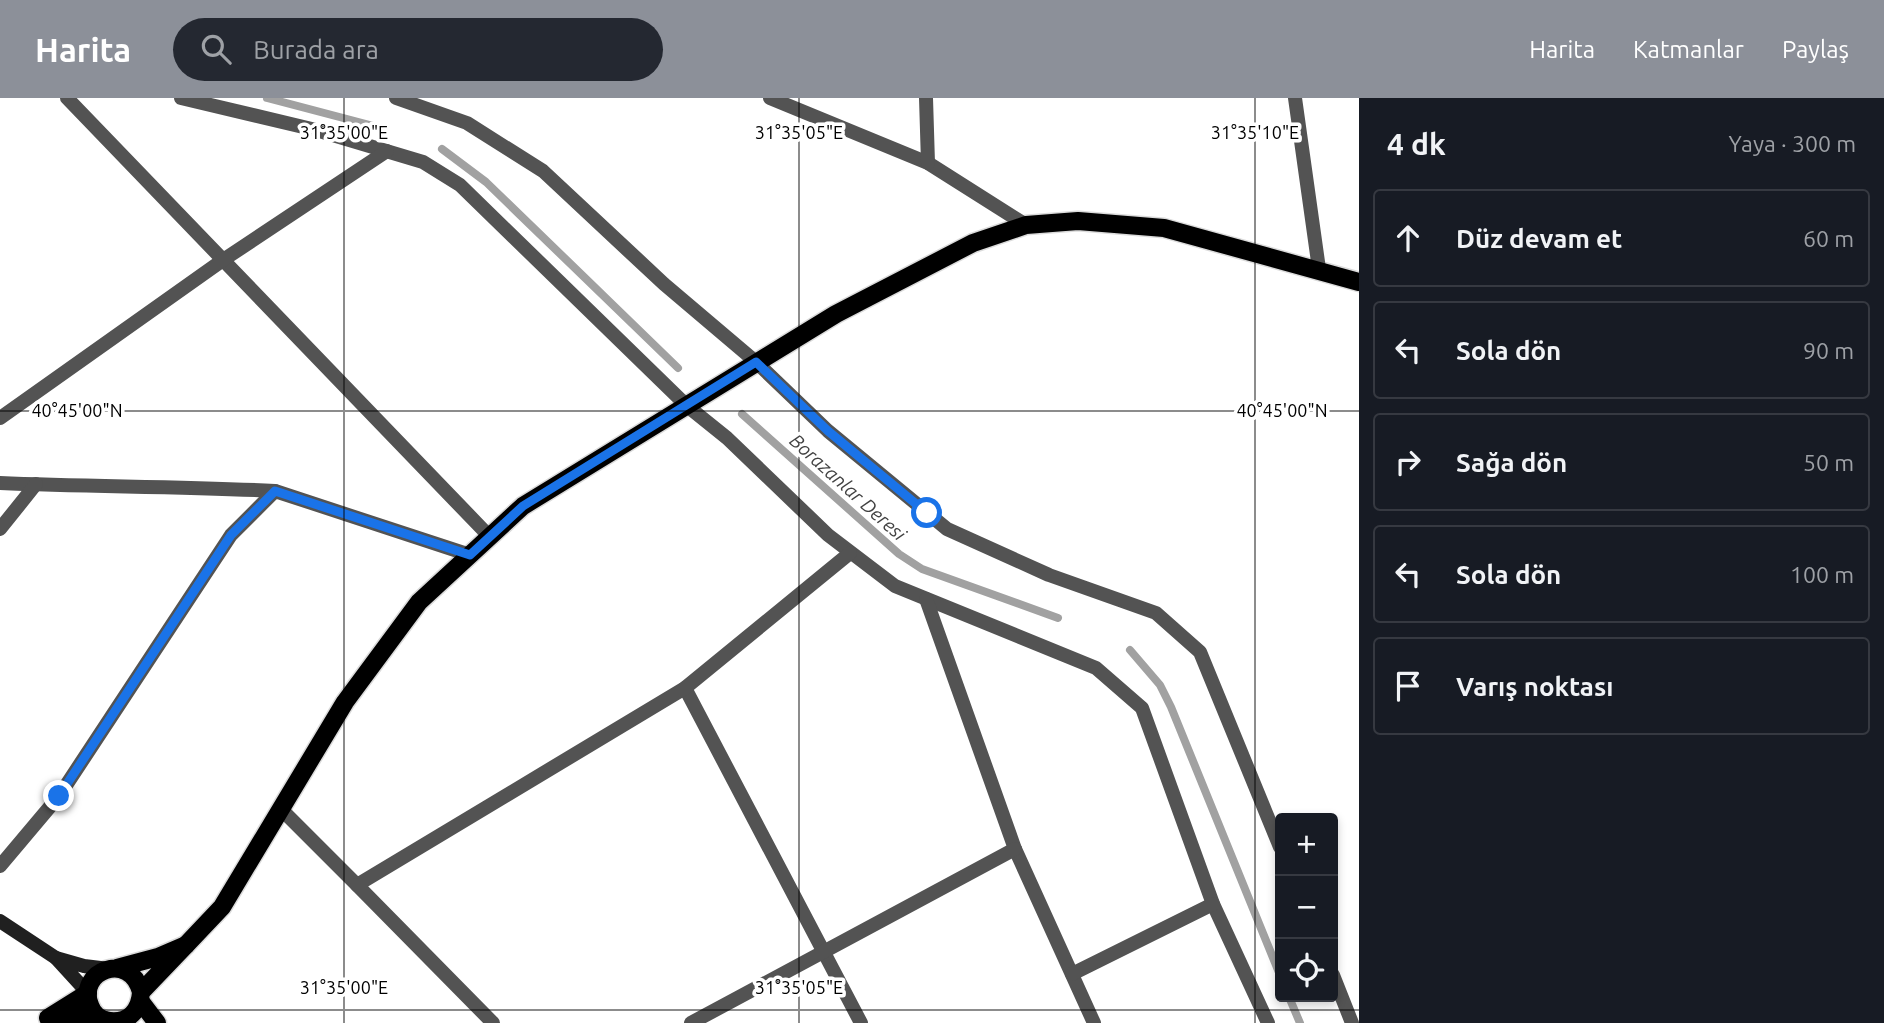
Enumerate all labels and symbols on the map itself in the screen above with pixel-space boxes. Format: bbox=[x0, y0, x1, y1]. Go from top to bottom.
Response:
text: 31°35'00"E bbox=[300, 122, 388, 142]
text: 31°35'05"E bbox=[755, 122, 843, 142]
text: 31°35'10"E bbox=[1211, 122, 1299, 142]
text: 40°45'00"N bbox=[31, 400, 123, 420]
text: 40°45'00"N bbox=[1236, 400, 1328, 420]
water label: Borazanlar Deresi bbox=[786, 429, 911, 546]
route start bbox=[911, 497, 942, 528]
route end bbox=[43, 780, 74, 811]
text: 31°35'00"E bbox=[300, 977, 388, 997]
text: 31°35'05"E bbox=[755, 977, 843, 997]

